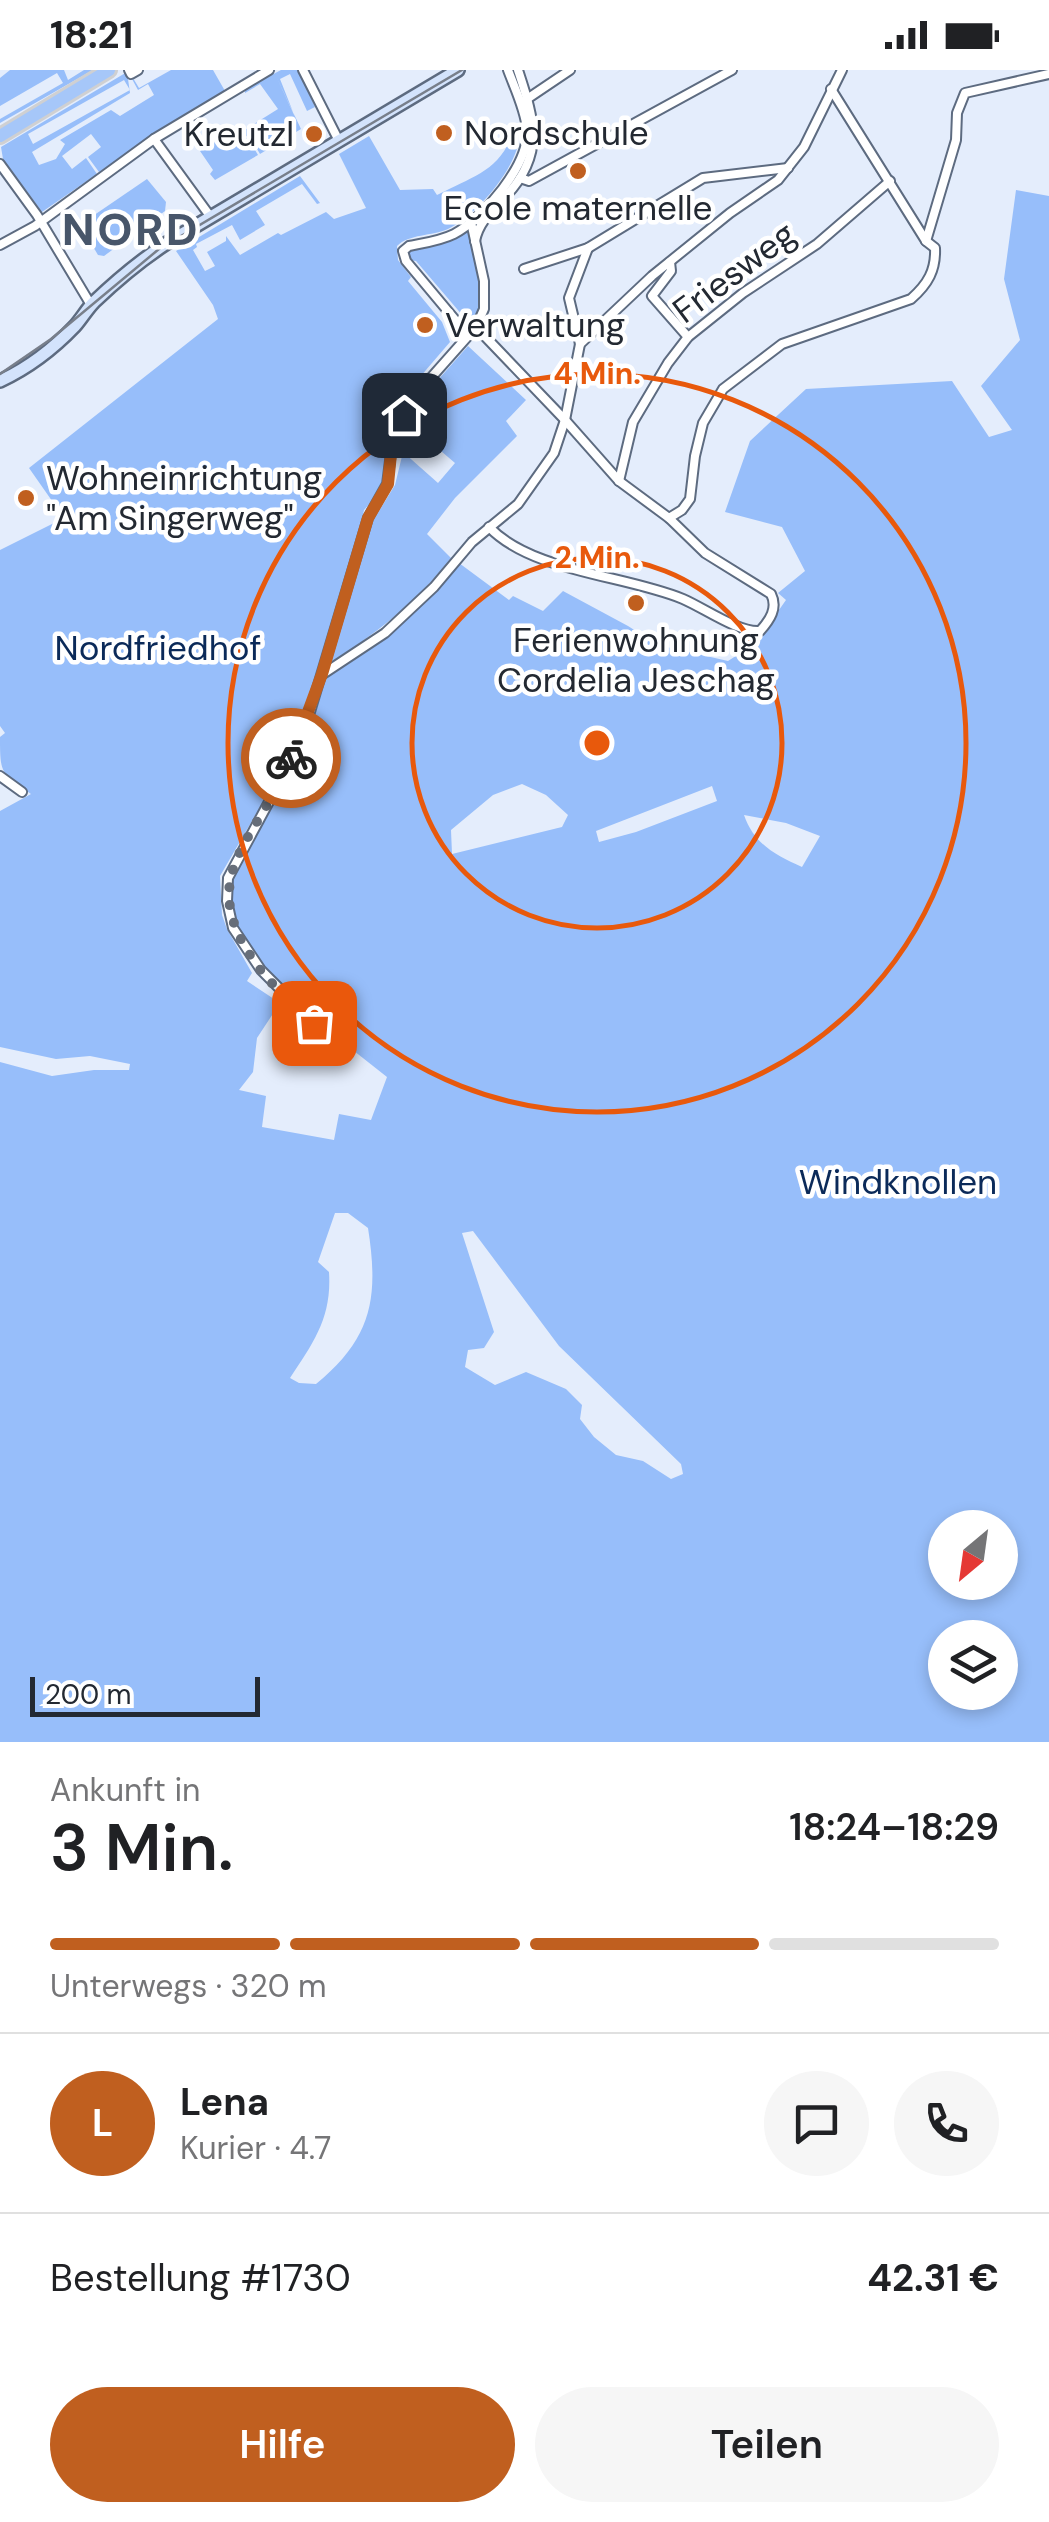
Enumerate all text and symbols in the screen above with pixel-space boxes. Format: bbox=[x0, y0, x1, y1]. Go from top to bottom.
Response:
text: 18:21 bbox=[50, 10, 133, 60]
place label: Nordschule bbox=[464, 110, 649, 156]
place label: Kreutzl bbox=[184, 111, 294, 157]
marker: Nordschule bbox=[433, 122, 455, 144]
marker: Kreutzl bbox=[303, 123, 325, 145]
marker: Ecole maternelle bbox=[567, 160, 589, 182]
place label: Ecole maternelle bbox=[444, 185, 712, 231]
district label: NORD bbox=[62, 200, 200, 259]
street label: Friesweg bbox=[663, 211, 805, 333]
place label: Verwaltung bbox=[445, 302, 625, 348]
marker: Verwaltung bbox=[414, 314, 436, 336]
text: 4 Min. bbox=[553, 354, 641, 393]
pin bbox=[362, 373, 447, 458]
icon: home bbox=[377, 388, 432, 443]
place label: Wohneinrichtung "Am Singerweg" bbox=[46, 455, 322, 541]
marker: Wohneinrichtung "Am Singerweg" bbox=[15, 487, 37, 509]
text: 2 Min. bbox=[554, 538, 640, 577]
marker: Ferienwohnung Cordelia Jeschag bbox=[625, 592, 647, 614]
place label: Ferienwohnung Cordelia Jeschag bbox=[497, 617, 775, 703]
park label: Nordfriedhof bbox=[54, 625, 262, 671]
courier bbox=[241, 708, 341, 808]
centre of rings bbox=[579, 725, 615, 761]
icon: bike bbox=[264, 731, 319, 786]
pin bbox=[272, 981, 357, 1066]
icon: bag bbox=[287, 996, 342, 1051]
park label: Windknollen bbox=[799, 1159, 997, 1205]
north arrow bbox=[928, 1510, 1018, 1600]
map controls bbox=[928, 1510, 1018, 1710]
button: layers bbox=[928, 1620, 1018, 1710]
scale bar bbox=[30, 1672, 260, 1716]
text: 200 m bbox=[45, 1676, 132, 1713]
text: Ankunft in bbox=[50, 1769, 200, 1811]
text: 18:24–18:29 bbox=[789, 1802, 999, 1852]
text: 3 Min. bbox=[50, 1806, 233, 1890]
text: Unterwegs · 320 m bbox=[50, 1965, 327, 2007]
button: chat bbox=[764, 2071, 869, 2176]
button: phone bbox=[894, 2071, 999, 2176]
text: Lena bbox=[180, 2077, 269, 2127]
text: L bbox=[92, 2098, 113, 2148]
text: Kurier · 4.7 bbox=[180, 2127, 331, 2169]
text: Bestellung #1730 bbox=[50, 2253, 351, 2303]
text: 42.31 € bbox=[867, 2253, 999, 2303]
button: Hilfe bbox=[50, 2387, 515, 2502]
button: Teilen bbox=[535, 2387, 999, 2502]

